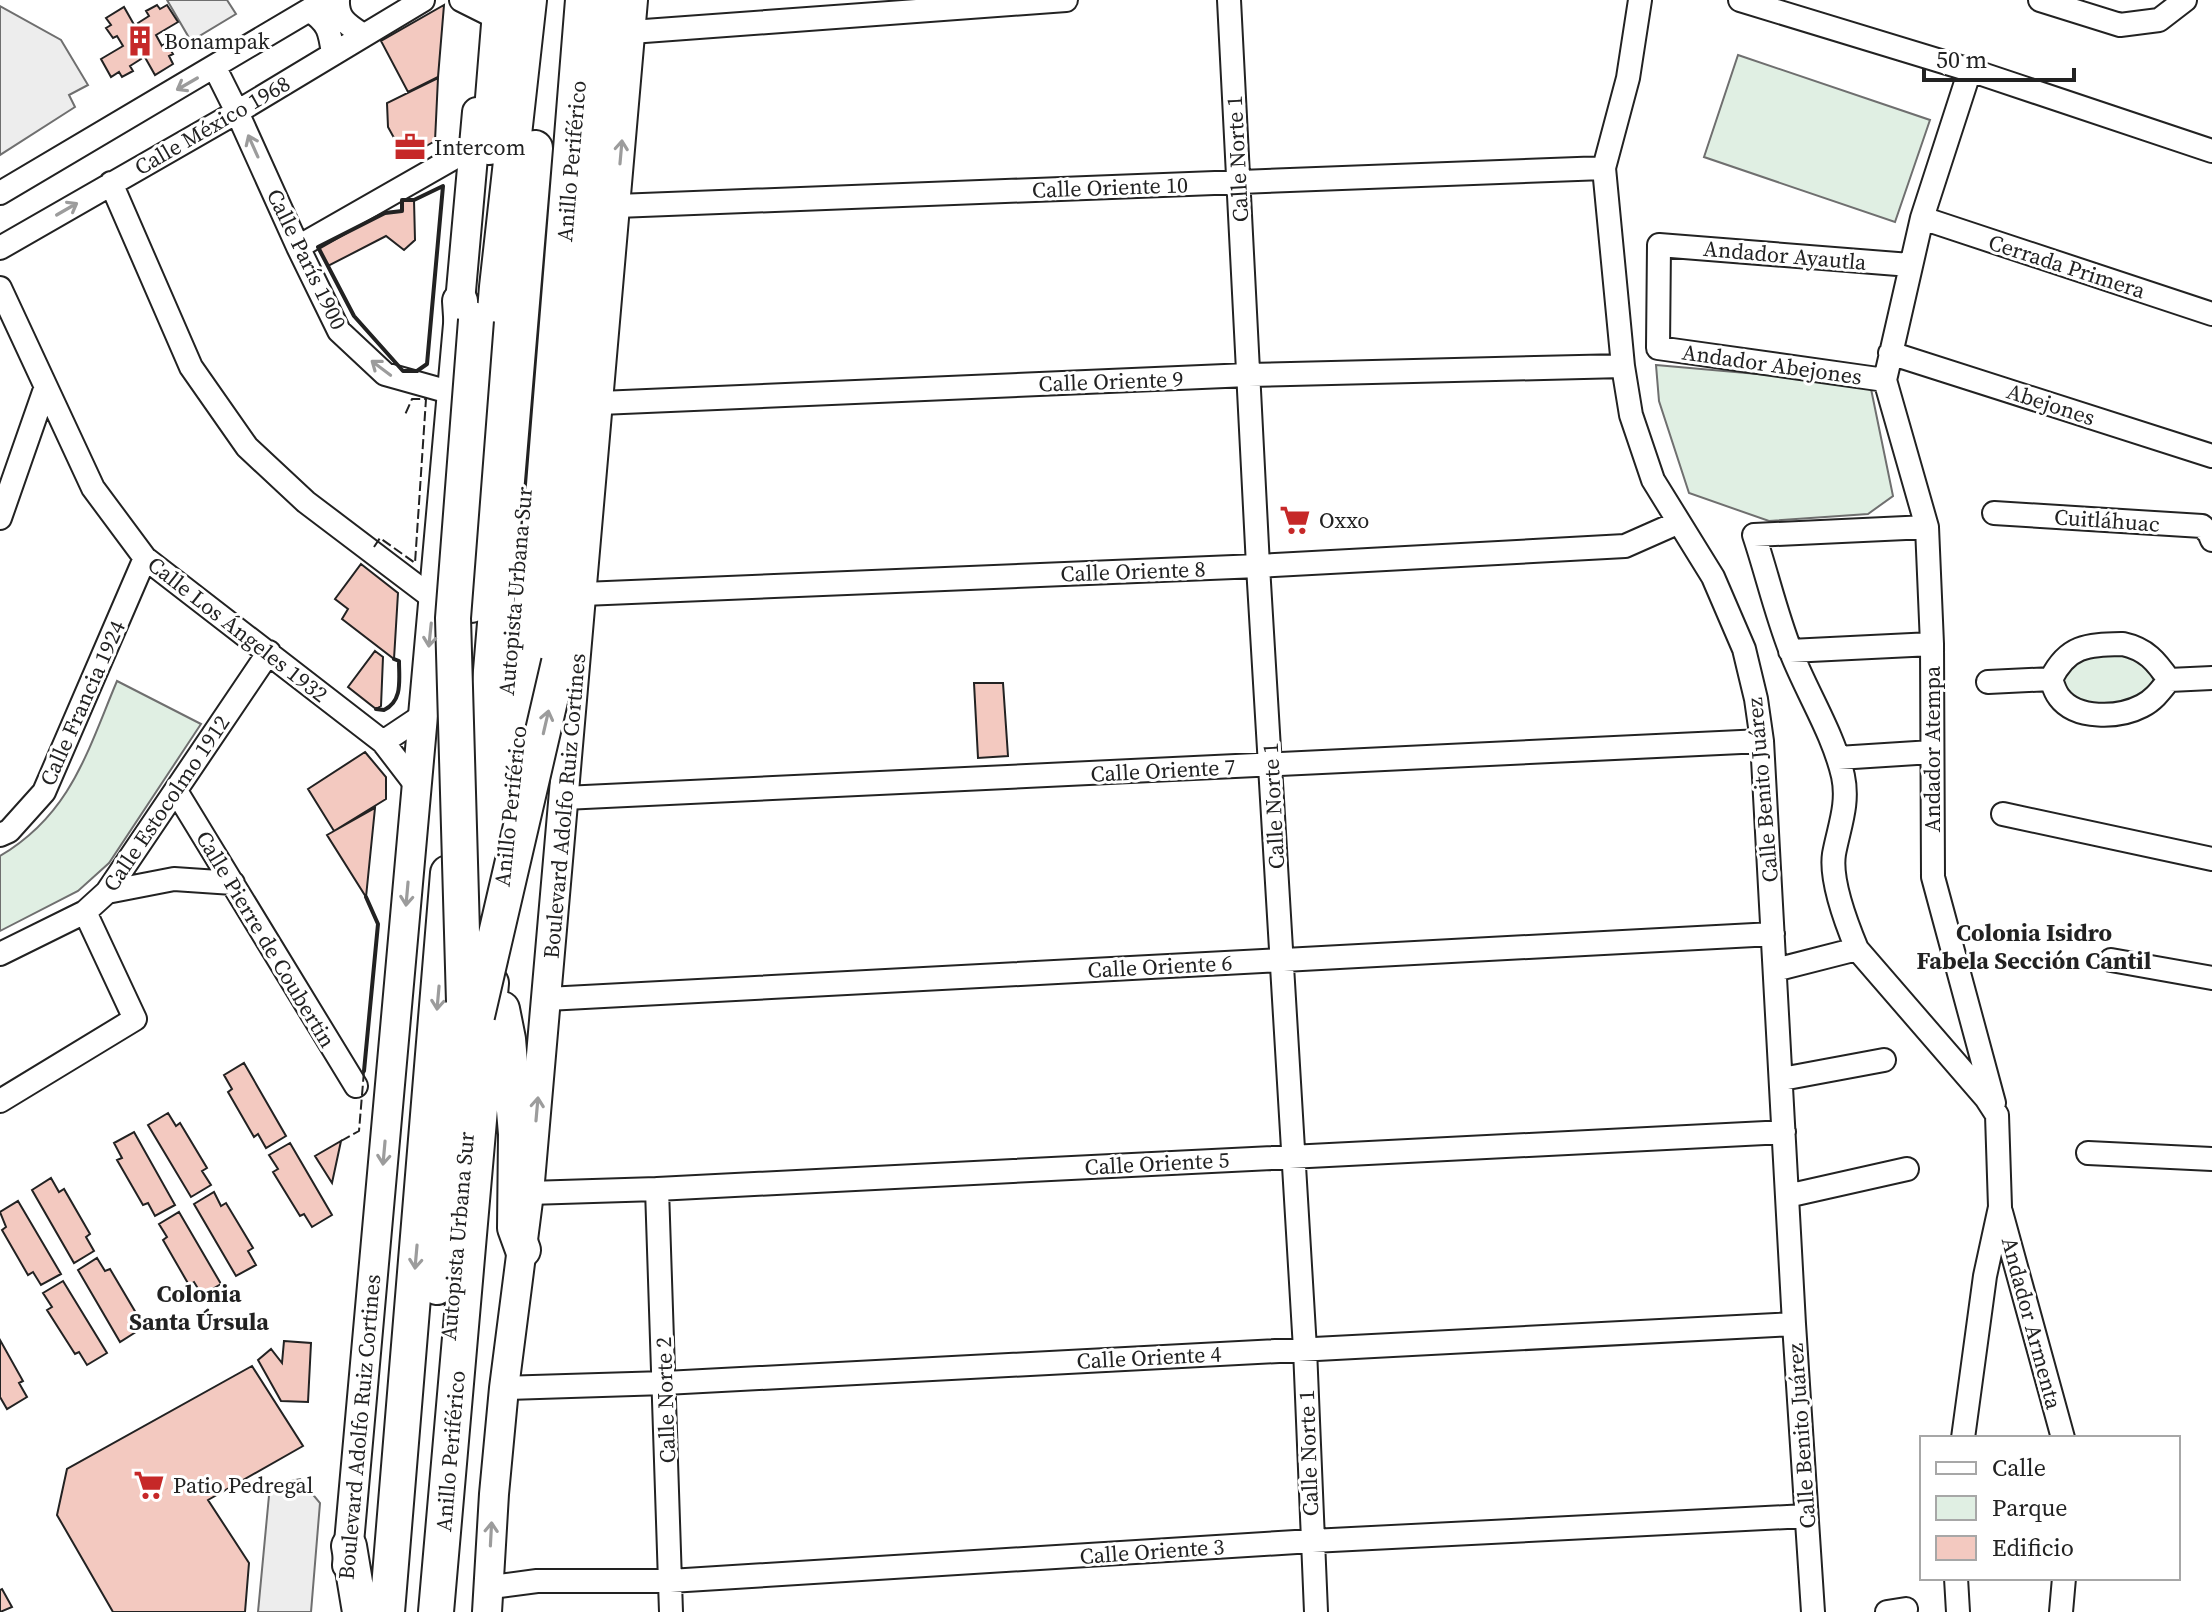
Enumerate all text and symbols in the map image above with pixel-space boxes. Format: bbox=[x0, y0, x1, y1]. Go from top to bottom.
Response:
building icon: Bonampak bbox=[123, 24, 157, 58]
place label: Bonampak bbox=[164, 26, 271, 56]
scale bar bbox=[1924, 32, 2074, 82]
text: 50 m bbox=[1936, 43, 1987, 76]
street label: Calle México 1968 bbox=[129, 68, 295, 182]
one-way arrow bbox=[176, 77, 200, 92]
street label: Anillo Periférico bbox=[549, 79, 593, 243]
street label: Calle Norte 1 bbox=[1219, 95, 1255, 223]
office icon: Intercom bbox=[393, 130, 427, 164]
place label: Intercom bbox=[434, 132, 526, 162]
one-way arrow bbox=[244, 134, 259, 159]
one-way arrow bbox=[614, 139, 629, 166]
street label: Calle Oriente 10 bbox=[1032, 169, 1188, 205]
street label: Calle París 1900 bbox=[260, 184, 354, 334]
one-way arrow bbox=[55, 201, 78, 217]
street label: Cerrada Primera bbox=[1985, 227, 2150, 306]
street label: Andador Ayautla bbox=[1702, 233, 1869, 277]
street label: Andador Abejones bbox=[1680, 337, 1864, 391]
one-way arrow bbox=[371, 359, 392, 376]
street label: Calle Oriente 9 bbox=[1038, 363, 1184, 399]
street label: Abejones bbox=[2003, 376, 2099, 432]
street label: Autopista Urbana Sur bbox=[491, 485, 539, 697]
street label: Cuitláhuac bbox=[2053, 501, 2161, 539]
supermarket icon: Oxxo bbox=[1278, 503, 1312, 537]
place label: Oxxo bbox=[1319, 505, 1369, 535]
street label: Calle Los Ángeles 1932 bbox=[142, 549, 334, 709]
street label: Calle Oriente 8 bbox=[1060, 553, 1206, 589]
street label: Calle Francia 1924 bbox=[32, 616, 132, 790]
one-way arrow bbox=[422, 621, 437, 648]
street label: Boulevard Adolfo Ruiz Cortines bbox=[536, 652, 592, 960]
street label: Andador Atempa bbox=[1917, 665, 1947, 832]
street label: Calle Benito Juárez bbox=[1739, 696, 1785, 884]
street label: Calle Estocolmo 1912 bbox=[96, 709, 236, 897]
one-way arrow bbox=[539, 709, 554, 735]
street label: Anillo Periférico bbox=[487, 724, 533, 888]
street label: Calle Norte 1 bbox=[1255, 742, 1291, 870]
street label: Calle Oriente 7 bbox=[1090, 751, 1236, 789]
street label: Calle Pierre de Coubertin bbox=[189, 825, 343, 1053]
one-way arrow bbox=[399, 880, 414, 907]
district label: Colonia Isidro Fabela Sección Cantil bbox=[1917, 916, 2152, 977]
street label: Calle Oriente 6 bbox=[1087, 947, 1233, 985]
one-way arrow bbox=[430, 984, 445, 1011]
one-way arrow bbox=[530, 1096, 545, 1123]
street label: Autopista Urbana Sur bbox=[433, 1130, 481, 1342]
one-way arrow bbox=[376, 1139, 391, 1166]
street label: Calle Oriente 5 bbox=[1084, 1144, 1230, 1182]
street label: Andador Armenta bbox=[1995, 1234, 2070, 1413]
one-way arrow bbox=[408, 1243, 423, 1270]
street label: Boulevard Adolfo Ruiz Cortines bbox=[331, 1273, 387, 1581]
district label: Colonia Santa Úrsula bbox=[129, 1277, 269, 1338]
street label: Calle Norte 2 bbox=[648, 1336, 682, 1464]
street label: Calle Oriente 4 bbox=[1076, 1338, 1222, 1376]
street label: Calle Benito Juárez bbox=[1780, 1342, 1822, 1530]
street label: Anillo Periférico bbox=[428, 1369, 472, 1533]
street label: Calle Norte 1 bbox=[1291, 1389, 1325, 1517]
legend bbox=[1920, 1436, 2180, 1580]
text: Calle bbox=[1992, 1451, 2046, 1484]
supermarket icon: Patio Pedregal bbox=[132, 1468, 166, 1502]
place label: Patio Pedregal bbox=[173, 1470, 313, 1500]
text: Parque bbox=[1992, 1491, 2068, 1524]
one-way arrow bbox=[484, 1521, 499, 1548]
street label: Calle Oriente 3 bbox=[1079, 1531, 1225, 1571]
text: Edificio bbox=[1992, 1531, 2074, 1564]

